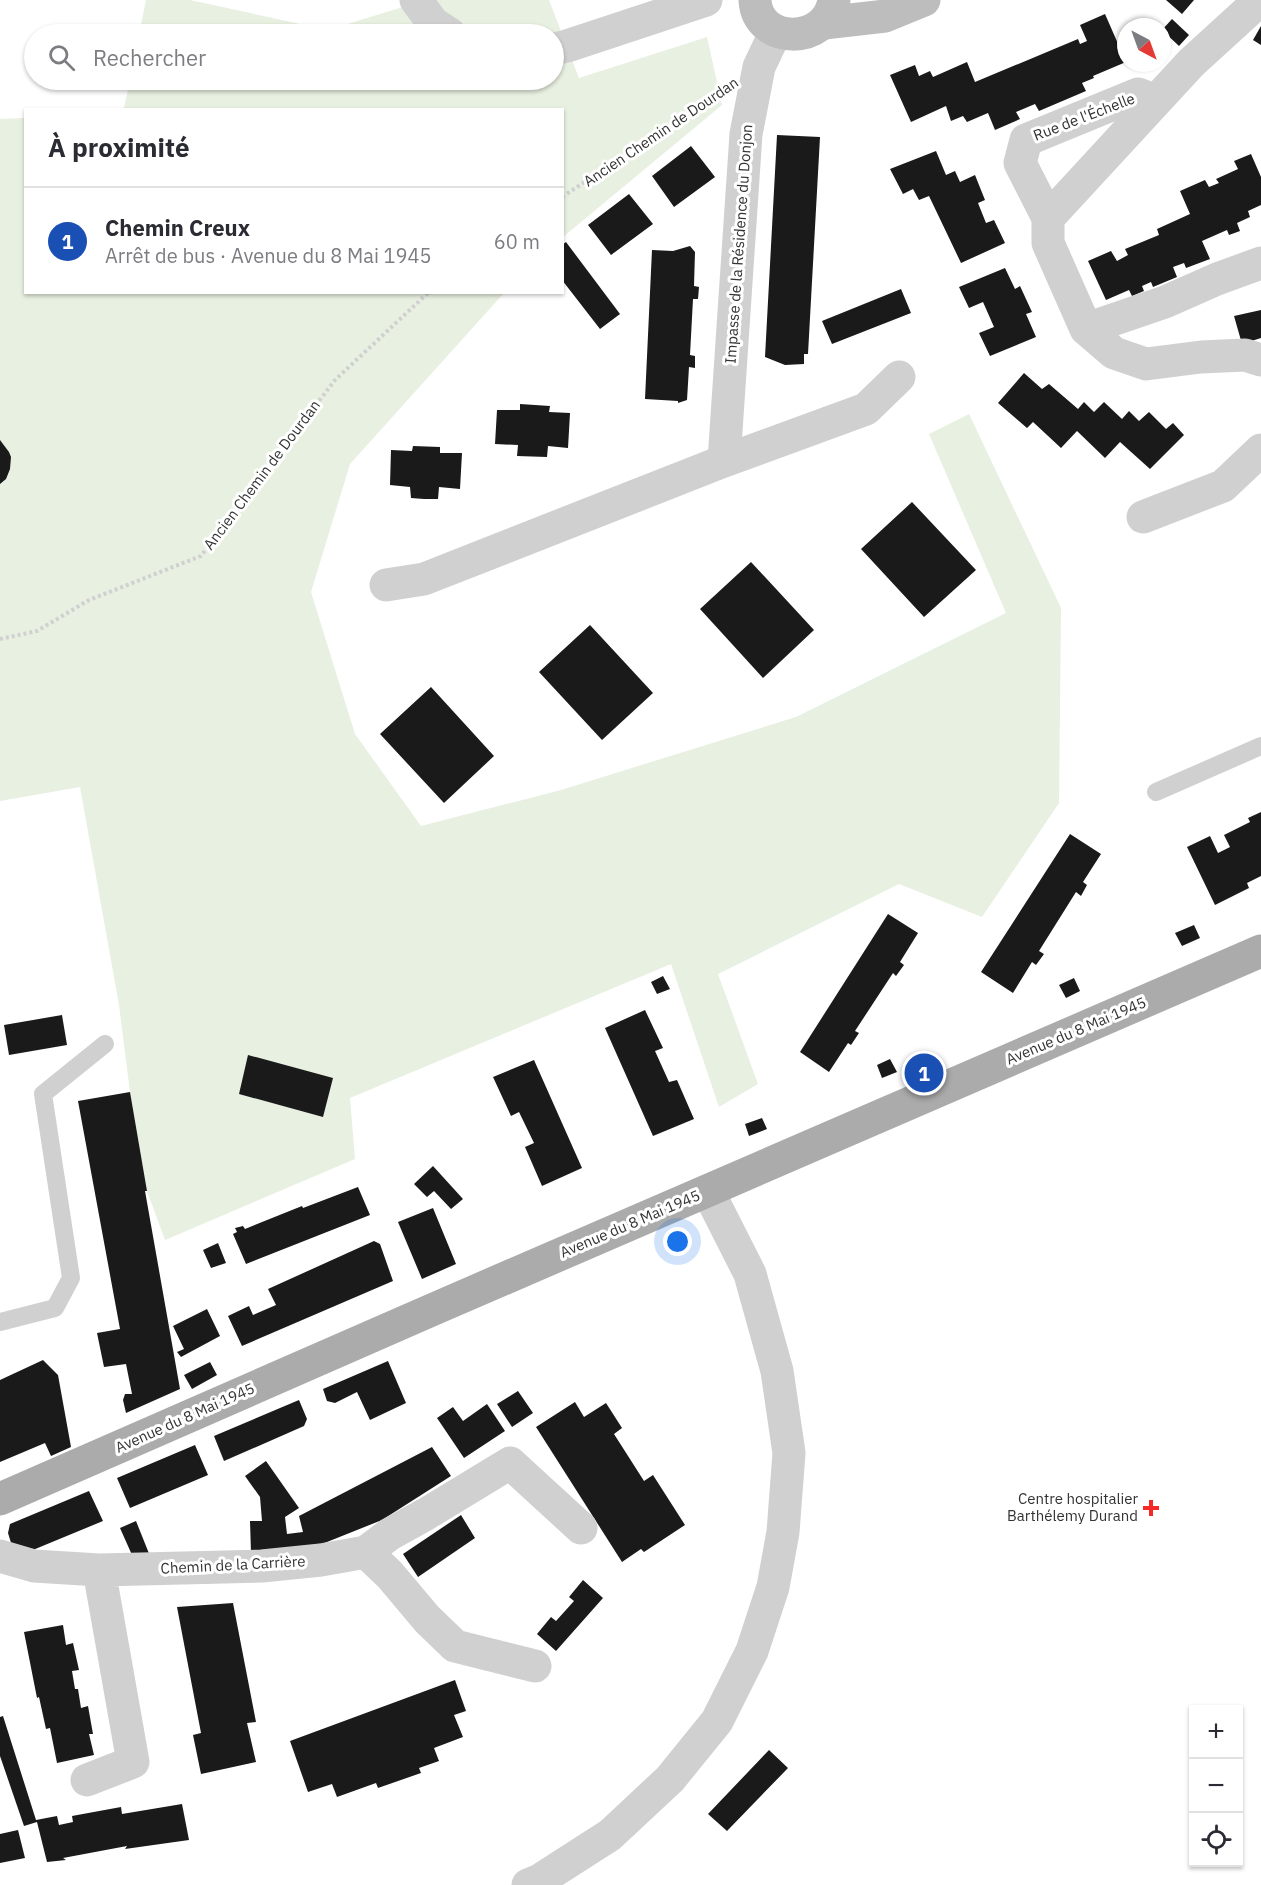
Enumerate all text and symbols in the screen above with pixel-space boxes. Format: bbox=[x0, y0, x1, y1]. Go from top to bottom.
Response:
north arrow bbox=[1117, 18, 1171, 72]
search box bbox=[24, 24, 564, 90]
icon: search bbox=[45, 41, 78, 74]
text: Rechercher bbox=[93, 43, 206, 72]
street label: Ancien Chemin de Dourdan bbox=[580, 73, 742, 191]
street label: Rue de l'Échelle bbox=[1030, 88, 1137, 145]
street label: Impasse de la Résidence du Donjon bbox=[721, 124, 756, 364]
text: À proximité bbox=[48, 130, 190, 164]
text: Chemin Creux bbox=[105, 213, 250, 242]
text: 1 bbox=[62, 228, 74, 255]
text: 60 m bbox=[494, 228, 540, 255]
text: Arrêt de bus · Avenue du 8 Mai 1945 bbox=[105, 242, 432, 269]
street label: Ancien Chemin de Dourdan bbox=[199, 396, 324, 553]
street label: Avenue du 8 Mai 1945 bbox=[1003, 992, 1149, 1069]
pin: 1 bbox=[904, 1050, 944, 1096]
street label: Avenue du 8 Mai 1945 bbox=[557, 1185, 703, 1262]
your location bbox=[663, 1227, 692, 1256]
street label: Avenue du 8 Mai 1945 bbox=[112, 1378, 257, 1457]
place label: Centre hospitalier Barthélemy Durand bbox=[1007, 1489, 1138, 1525]
marker: Centre hospitalier Barthélemy Durand bbox=[1142, 1499, 1160, 1517]
street label: Chemin de la Carrière bbox=[160, 1551, 306, 1578]
map controls bbox=[1189, 1705, 1243, 1867]
button: + bbox=[1189, 1705, 1243, 1759]
button: − bbox=[1189, 1759, 1243, 1813]
button: locate bbox=[1189, 1813, 1243, 1867]

